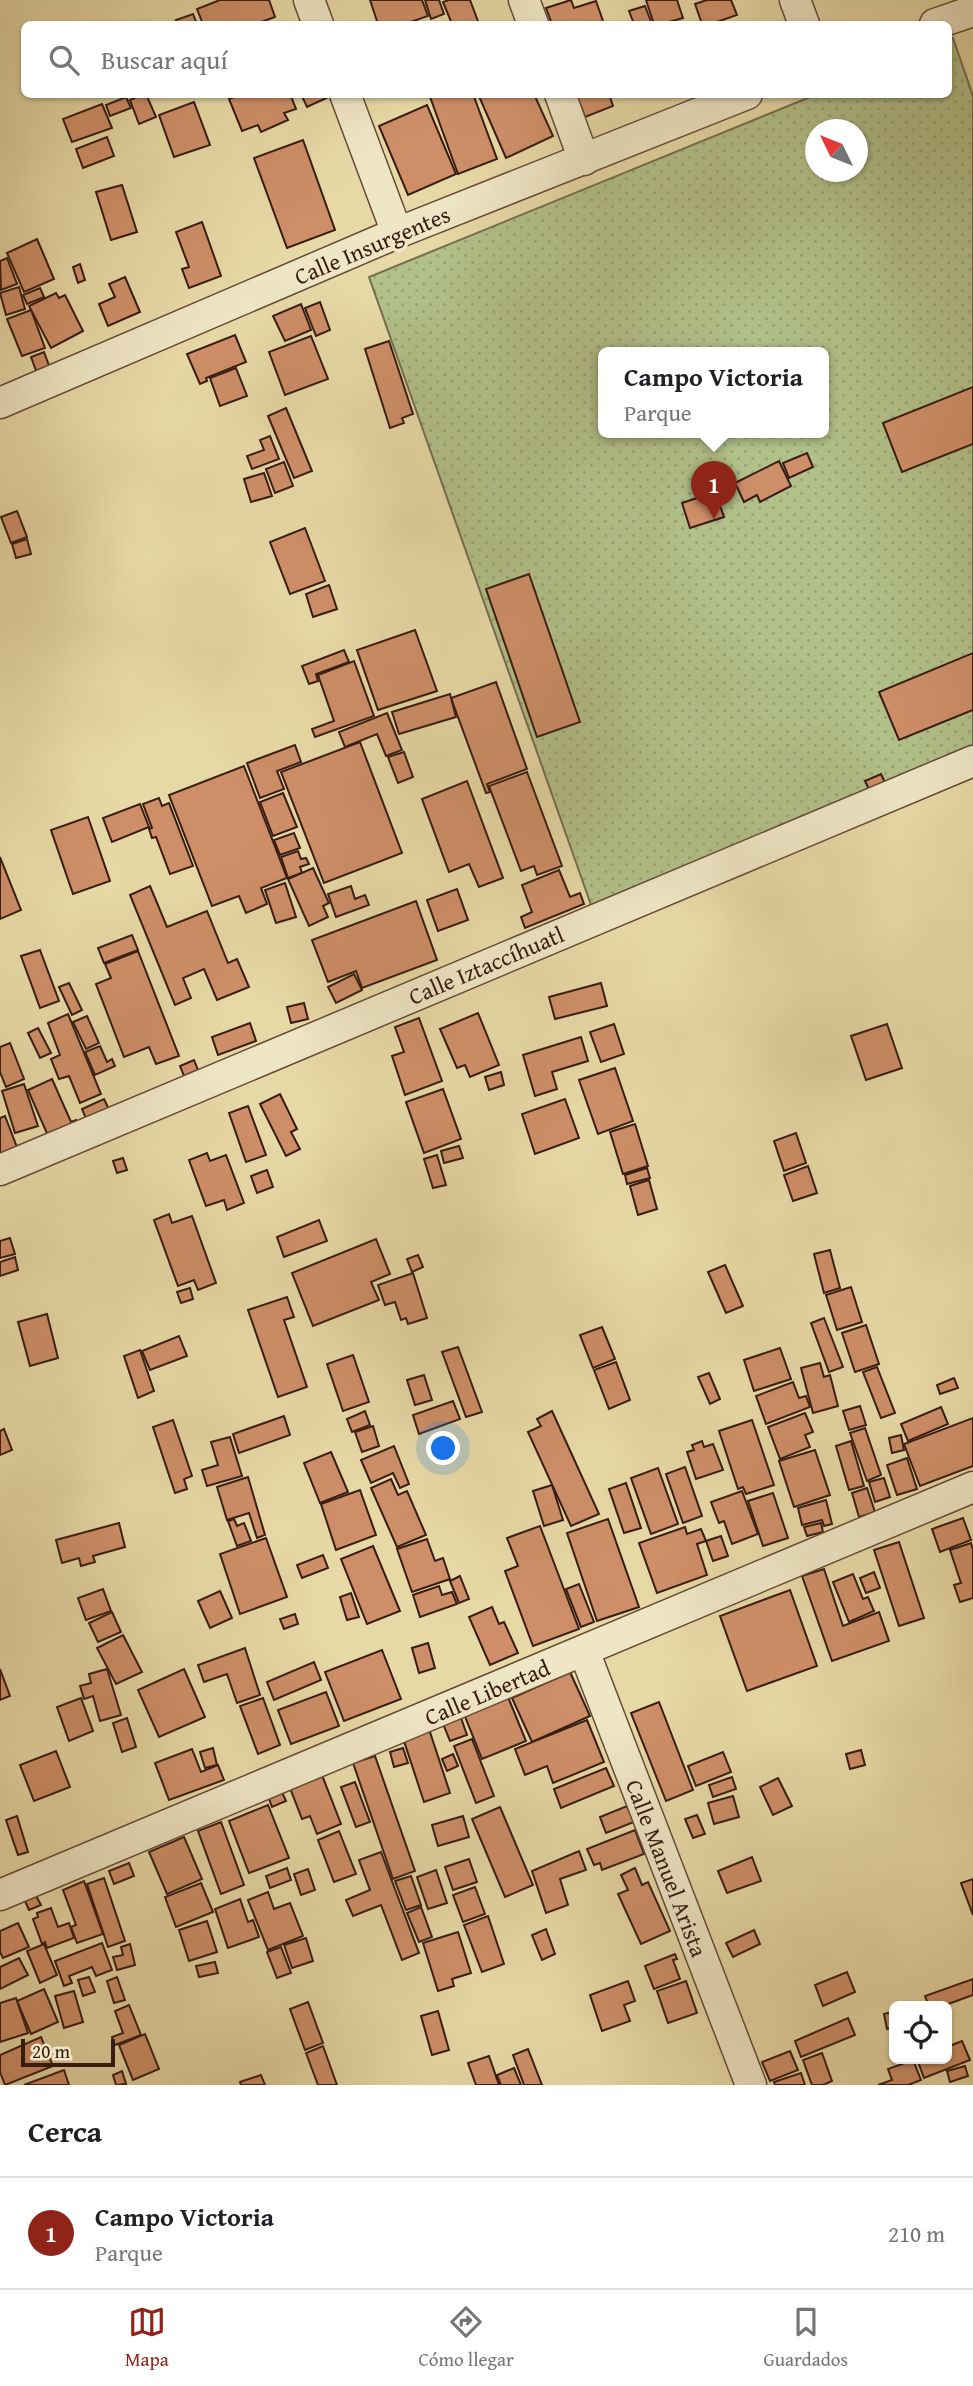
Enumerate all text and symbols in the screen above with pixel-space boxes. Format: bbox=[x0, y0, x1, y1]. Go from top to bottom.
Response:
search box bbox=[21, 21, 952, 98]
text: Buscar aquí bbox=[101, 40, 228, 79]
icon: search bbox=[45, 41, 83, 79]
north arrow bbox=[805, 119, 868, 182]
street label: Calle Insurgentes bbox=[289, 197, 455, 293]
popup bbox=[598, 347, 829, 438]
text: Campo Victoria bbox=[624, 357, 803, 396]
text: Parque bbox=[624, 396, 692, 429]
pin: 1 bbox=[691, 461, 737, 519]
street label: Calle Iztaccíhuatl bbox=[403, 917, 569, 1013]
your location bbox=[426, 1431, 460, 1465]
street label: Calle Libertad bbox=[419, 1650, 555, 1733]
street label: Calle Manuel Arista bbox=[618, 1775, 716, 1962]
map controls bbox=[889, 2001, 952, 2064]
button: locate bbox=[889, 2001, 952, 2064]
scale bar bbox=[21, 2036, 116, 2068]
text: 20 m bbox=[32, 2037, 70, 2065]
text: Cerca bbox=[28, 2109, 102, 2153]
text: Campo Victoria bbox=[95, 2197, 274, 2236]
text: 1 bbox=[45, 2217, 57, 2250]
text: 210 m bbox=[888, 2217, 945, 2250]
text: Parque bbox=[95, 2236, 163, 2269]
tab: Mapa bbox=[125, 2303, 169, 2373]
tab: Cómo llegar bbox=[418, 2303, 514, 2373]
tab: Guardados bbox=[763, 2303, 848, 2373]

